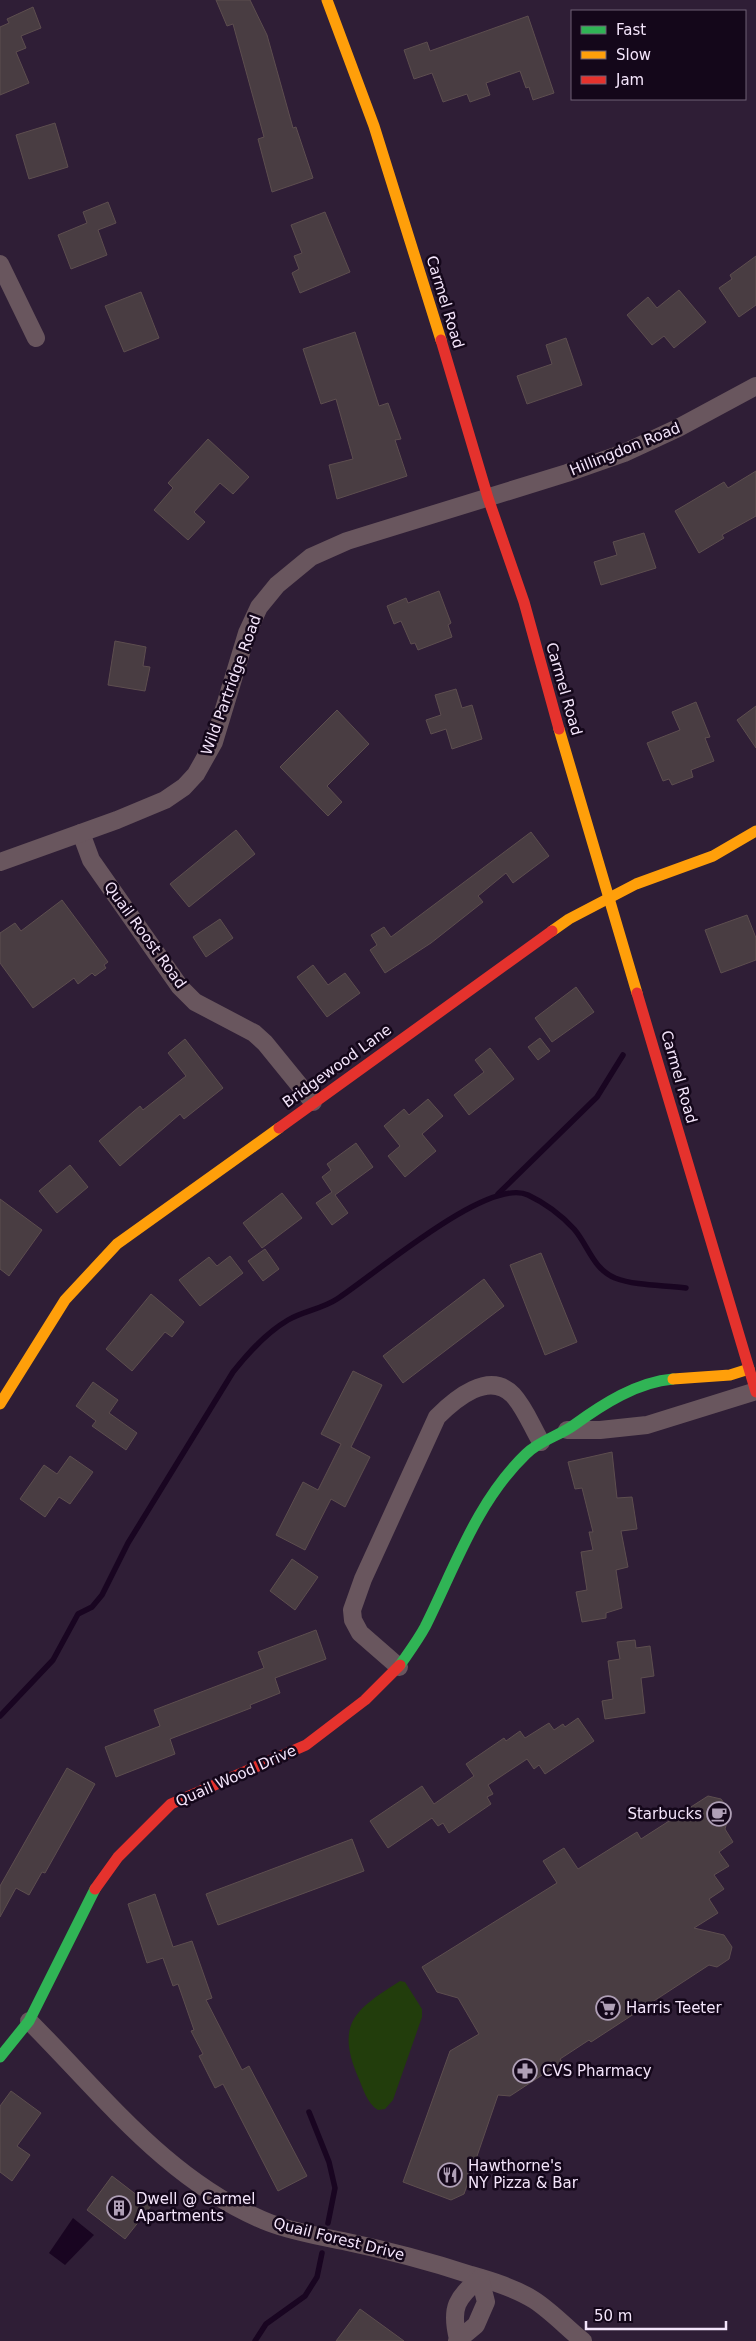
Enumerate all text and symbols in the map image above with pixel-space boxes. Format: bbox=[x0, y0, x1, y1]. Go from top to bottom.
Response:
legend bbox=[571, 10, 746, 100]
text: Fast bbox=[616, 21, 646, 39]
text: Slow bbox=[616, 46, 651, 64]
text: Jam bbox=[615, 71, 644, 89]
street label: Carmel Road bbox=[422, 253, 468, 351]
street label: Hillingdon Road bbox=[567, 419, 683, 479]
street label: Wild Partridge Road bbox=[197, 612, 265, 758]
street label: Carmel Road bbox=[542, 640, 586, 738]
street label: Quail Roost Road bbox=[100, 878, 190, 992]
street label: Bridgewood Lane bbox=[279, 1020, 395, 1112]
street label: Carmel Road bbox=[657, 1028, 701, 1126]
street label: Quail Wood Drive bbox=[173, 1741, 299, 1811]
cafe icon: Starbucks bbox=[706, 1801, 732, 1827]
place label: Starbucks bbox=[627, 1805, 702, 1823]
supermarket icon: Harris Teeter bbox=[595, 1995, 621, 2021]
place label: Harris Teeter bbox=[626, 1999, 722, 2017]
pharmacy icon: CVS Pharmacy bbox=[512, 2058, 538, 2084]
place label: CVS Pharmacy bbox=[542, 2062, 652, 2080]
place label: Hawthorne's NY Pizza & Bar bbox=[468, 2157, 579, 2192]
restaurant icon: Hawthorne's NY Pizza & Bar bbox=[437, 2162, 463, 2188]
place label: Dwell @ Carmel Apartments bbox=[136, 2190, 256, 2225]
building icon: Dwell @ Carmel Apartments bbox=[106, 2195, 132, 2221]
street label: Quail Forest Drive bbox=[272, 2214, 406, 2264]
scale bar bbox=[586, 2298, 726, 2330]
text: 50 m bbox=[594, 2307, 632, 2325]

